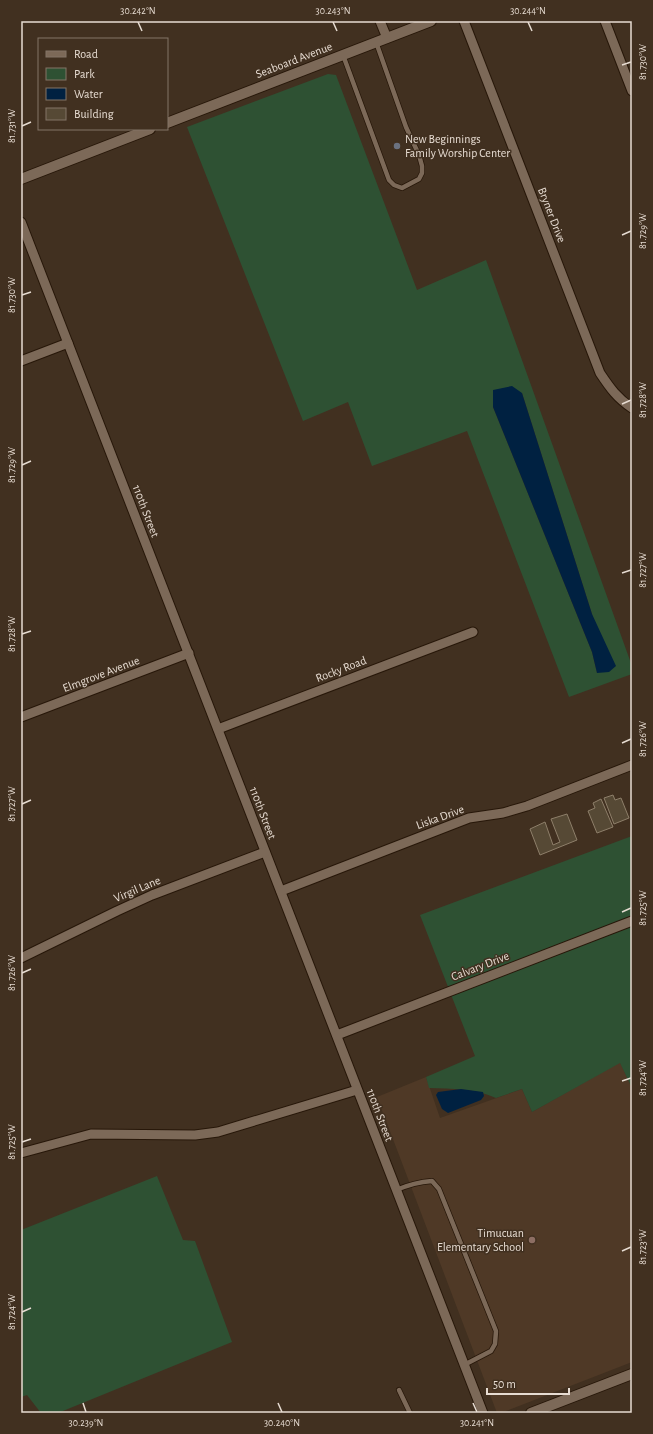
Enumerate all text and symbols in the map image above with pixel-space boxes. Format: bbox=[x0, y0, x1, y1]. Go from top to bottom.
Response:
text: 30.242°N bbox=[120, 6, 156, 16]
text: 30.243°N bbox=[316, 6, 350, 16]
text: 30.244°N bbox=[510, 6, 546, 16]
legend bbox=[38, 38, 168, 130]
street label: Seaboard Avenue bbox=[254, 40, 334, 80]
text: 81.730°W bbox=[638, 44, 648, 80]
text: Road bbox=[74, 48, 98, 60]
text: Park bbox=[74, 68, 95, 80]
text: Water bbox=[74, 88, 103, 100]
text: Building bbox=[74, 108, 114, 120]
text: 81.731°W bbox=[7, 109, 17, 143]
place label: New Beginnings Family Worship Center bbox=[405, 133, 510, 160]
marker: New Beginnings Family Worship Center bbox=[392, 141, 402, 151]
street label: Bryner Drive bbox=[535, 186, 568, 245]
text: 81.729°W bbox=[638, 213, 648, 249]
text: 81.730°W bbox=[7, 277, 17, 313]
text: 81.728°W bbox=[638, 382, 648, 418]
text: 81.729°W bbox=[7, 447, 17, 483]
street label: 110th Street bbox=[131, 483, 161, 539]
text: 81.727°W bbox=[638, 552, 648, 588]
text: 81.728°W bbox=[7, 616, 17, 652]
street label: Elmgrove Avenue bbox=[61, 654, 141, 694]
street label: Rocky Road bbox=[314, 654, 368, 685]
text: 81.726°W bbox=[638, 721, 648, 757]
street label: 110th Street bbox=[248, 785, 278, 841]
text: 81.727°W bbox=[7, 786, 17, 822]
street label: Liska Drive bbox=[414, 803, 466, 831]
street label: Virgil Lane bbox=[112, 874, 162, 904]
text: 81.725°W bbox=[638, 890, 648, 926]
street label: Calvary Drive bbox=[449, 949, 511, 983]
text: 81.726°W bbox=[7, 955, 17, 991]
text: 81.724°W bbox=[638, 1060, 648, 1096]
street label: 110th Street bbox=[365, 1087, 395, 1143]
text: 81.725°W bbox=[7, 1124, 17, 1160]
place label: Timucuan Elementary School bbox=[437, 1227, 524, 1254]
text: 81.723°W bbox=[638, 1229, 648, 1265]
marker: Timucuan Elementary School bbox=[527, 1235, 537, 1245]
text: 81.724°W bbox=[7, 1294, 17, 1330]
scale bar bbox=[487, 1370, 569, 1396]
text: 50 m bbox=[493, 1378, 516, 1390]
text: 30.239°N bbox=[69, 1418, 103, 1428]
text: 30.240°N bbox=[264, 1418, 300, 1428]
text: 30.241°N bbox=[460, 1418, 494, 1428]

